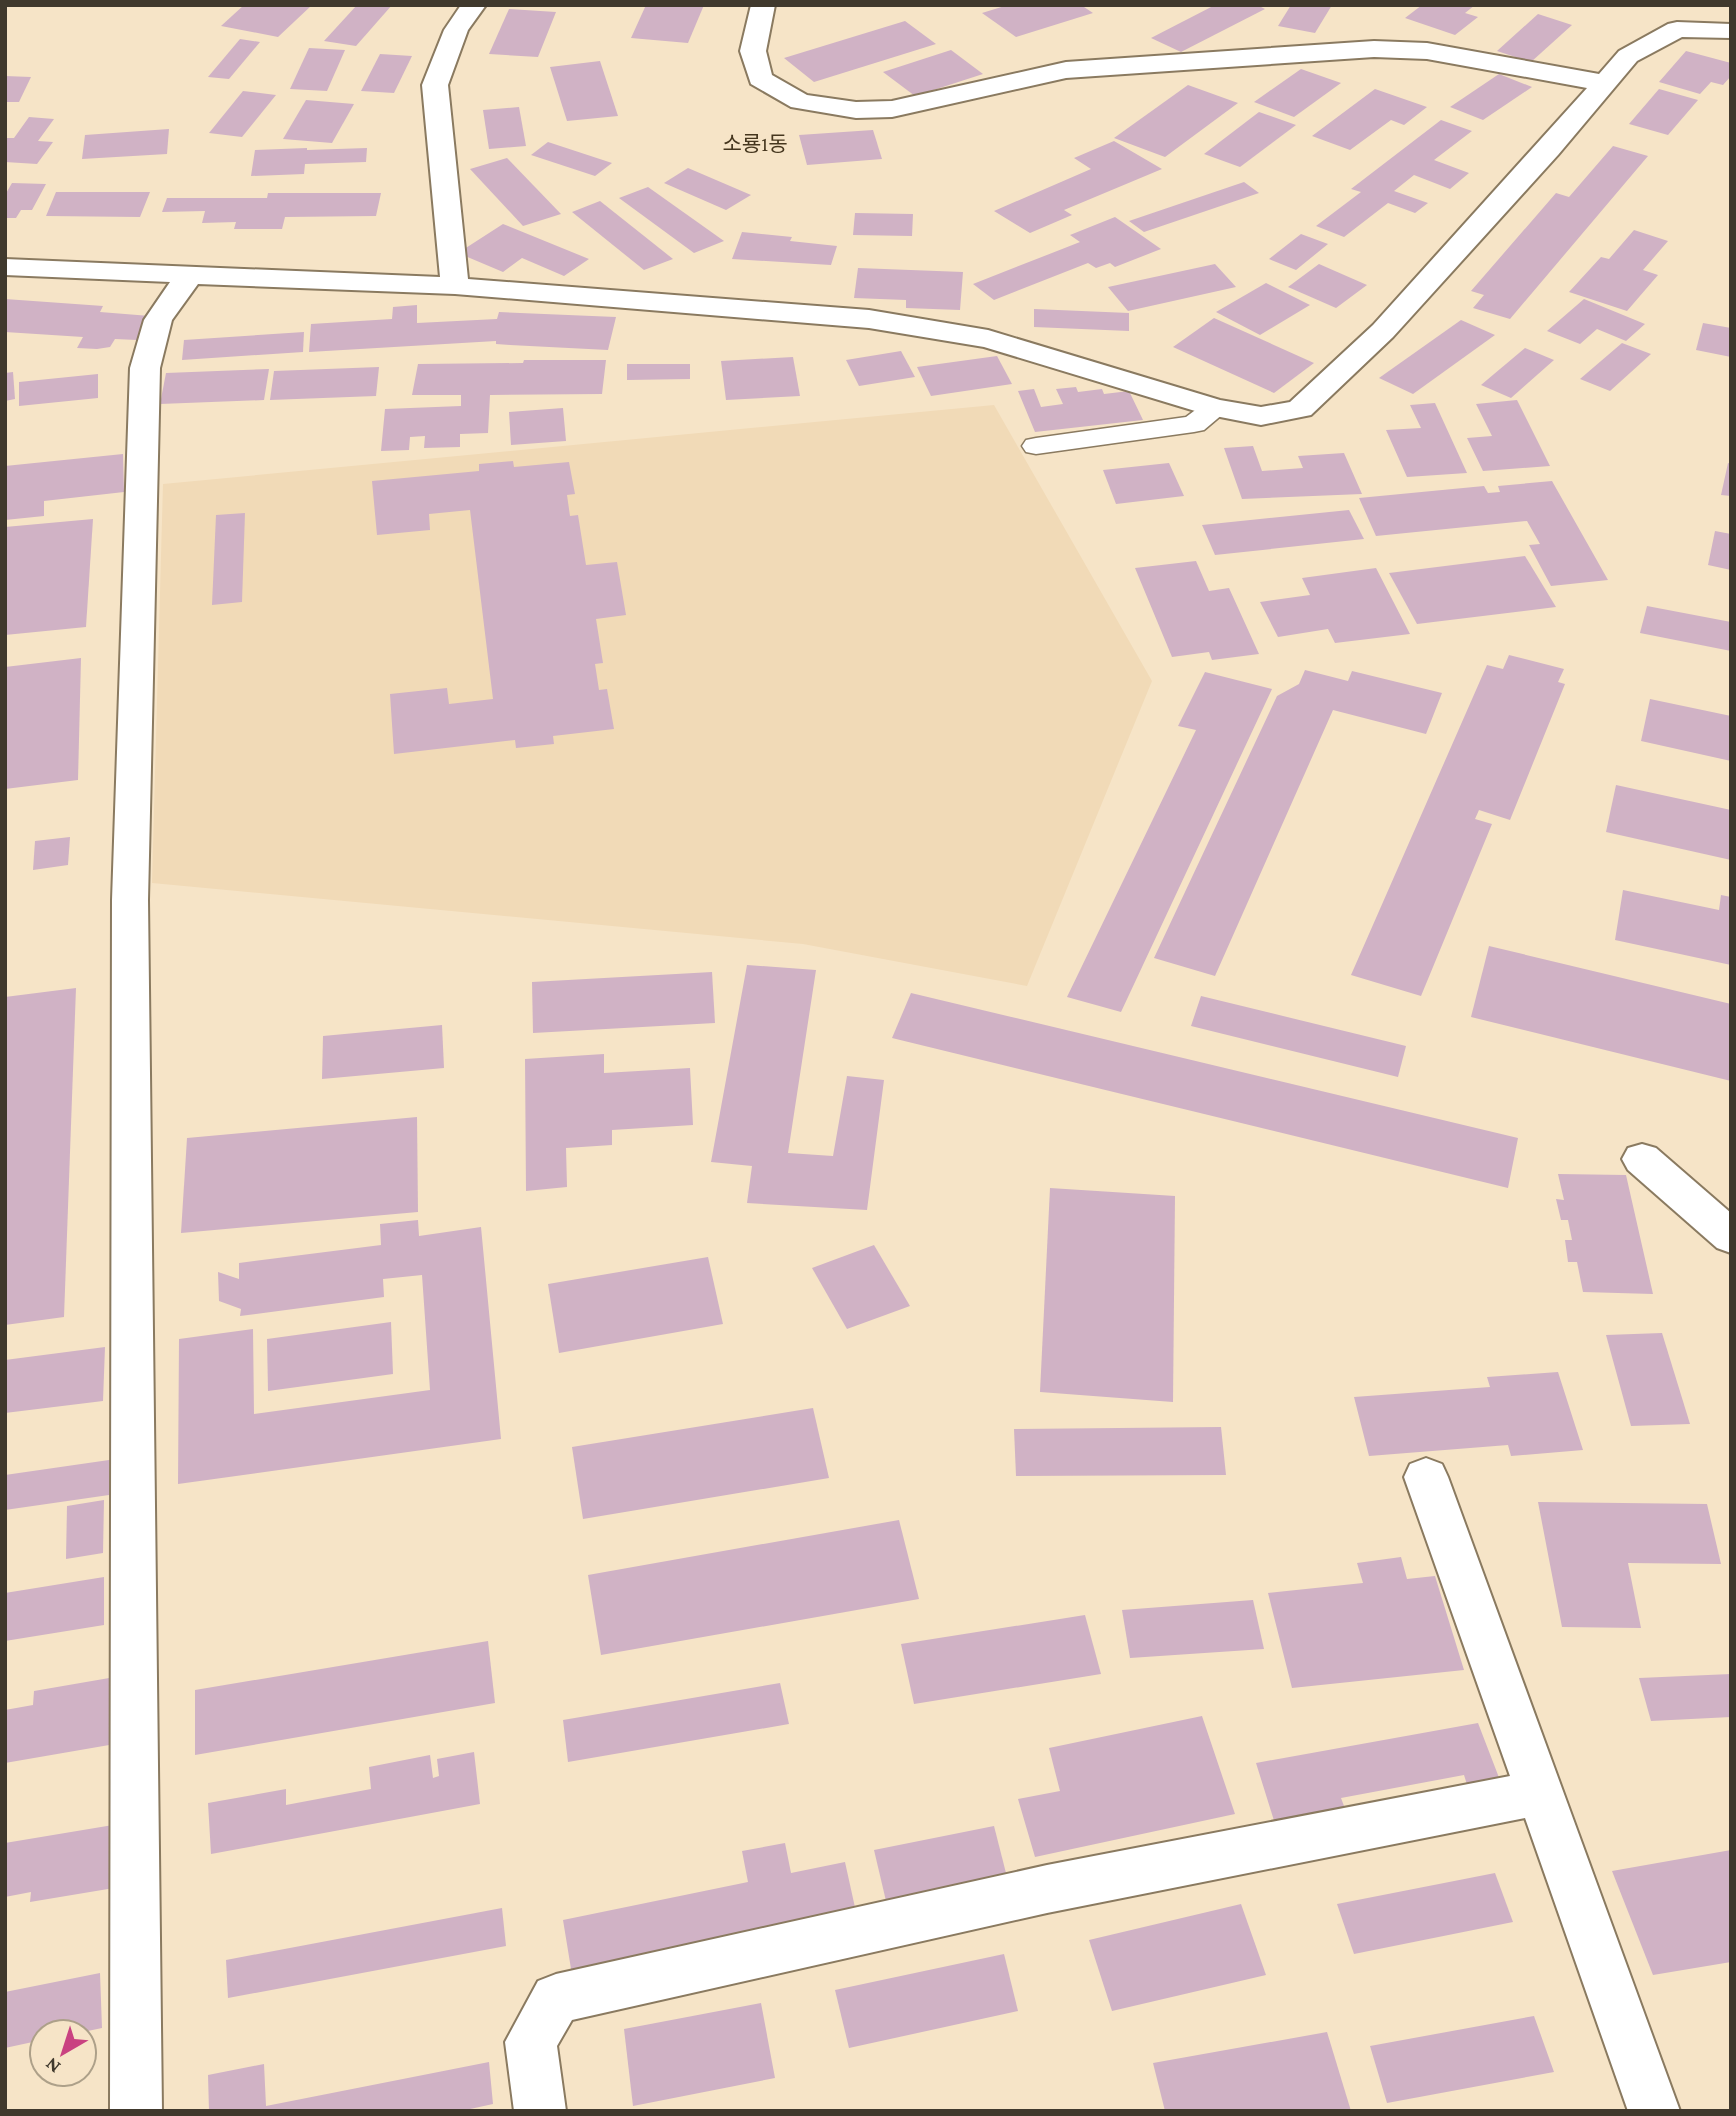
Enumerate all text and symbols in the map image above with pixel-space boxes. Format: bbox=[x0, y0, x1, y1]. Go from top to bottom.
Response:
district label: 소룡1동 bbox=[723, 132, 787, 156]
north arrow bbox=[28, 2018, 98, 2088]
text: N bbox=[41, 2054, 64, 2078]

